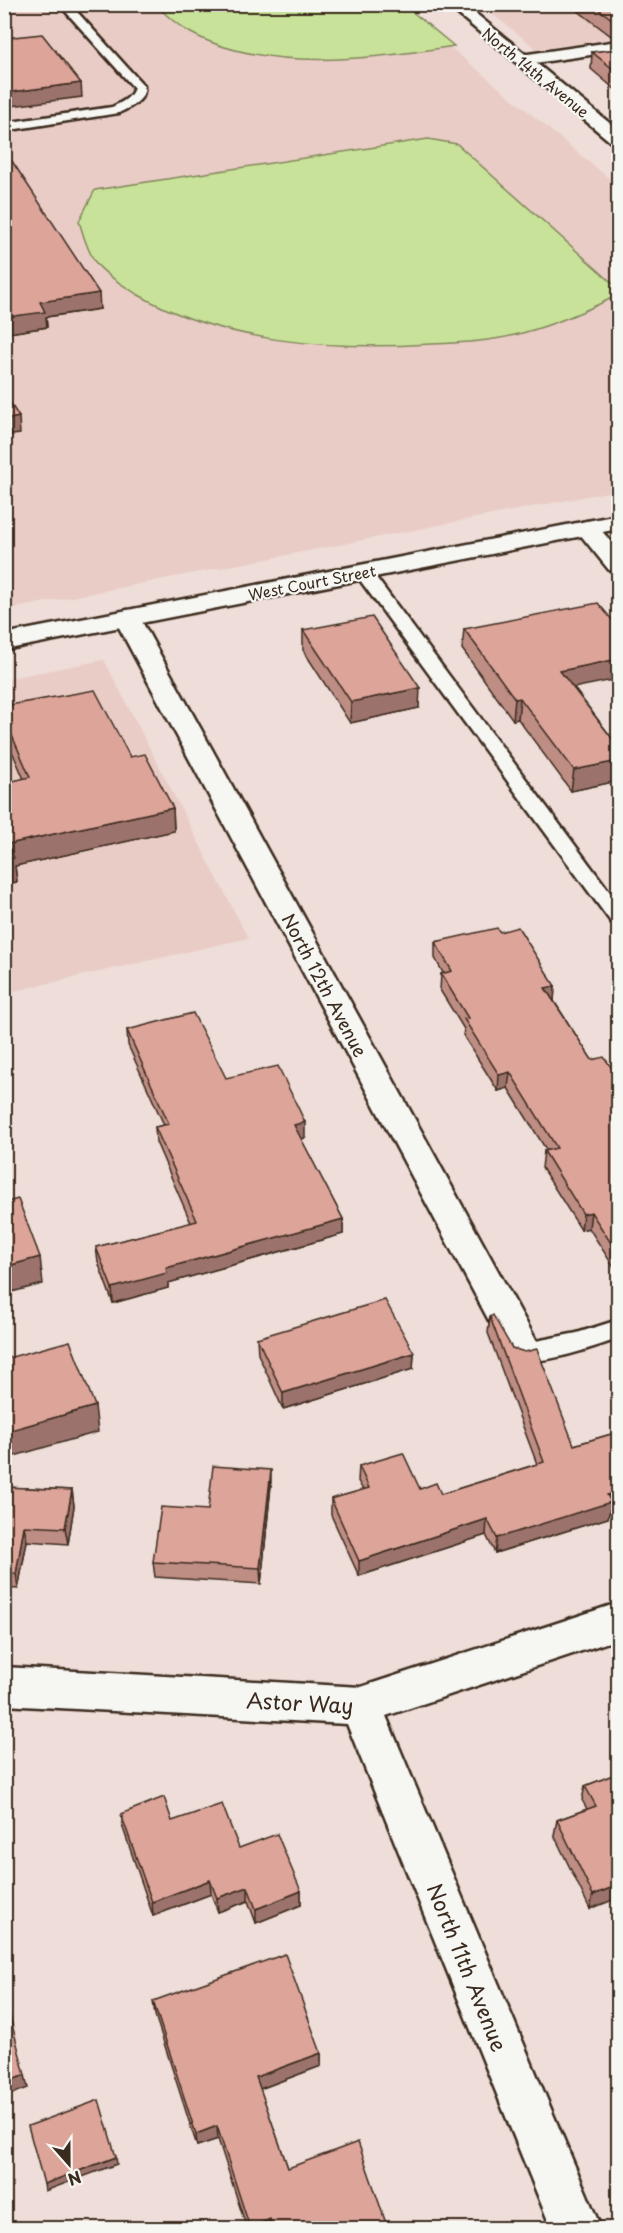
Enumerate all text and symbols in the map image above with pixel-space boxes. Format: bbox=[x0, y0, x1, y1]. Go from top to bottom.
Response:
street label: North 14th Avenue bbox=[477, 22, 595, 122]
street label: West Court Street bbox=[246, 558, 378, 606]
street label: North 12th Avenue bbox=[276, 908, 374, 1062]
street label: Astor Way bbox=[246, 1683, 354, 1721]
street label: North 11th Avenue bbox=[420, 1878, 516, 2056]
north arrow bbox=[39, 2134, 99, 2194]
text: N bbox=[65, 2165, 85, 2192]

